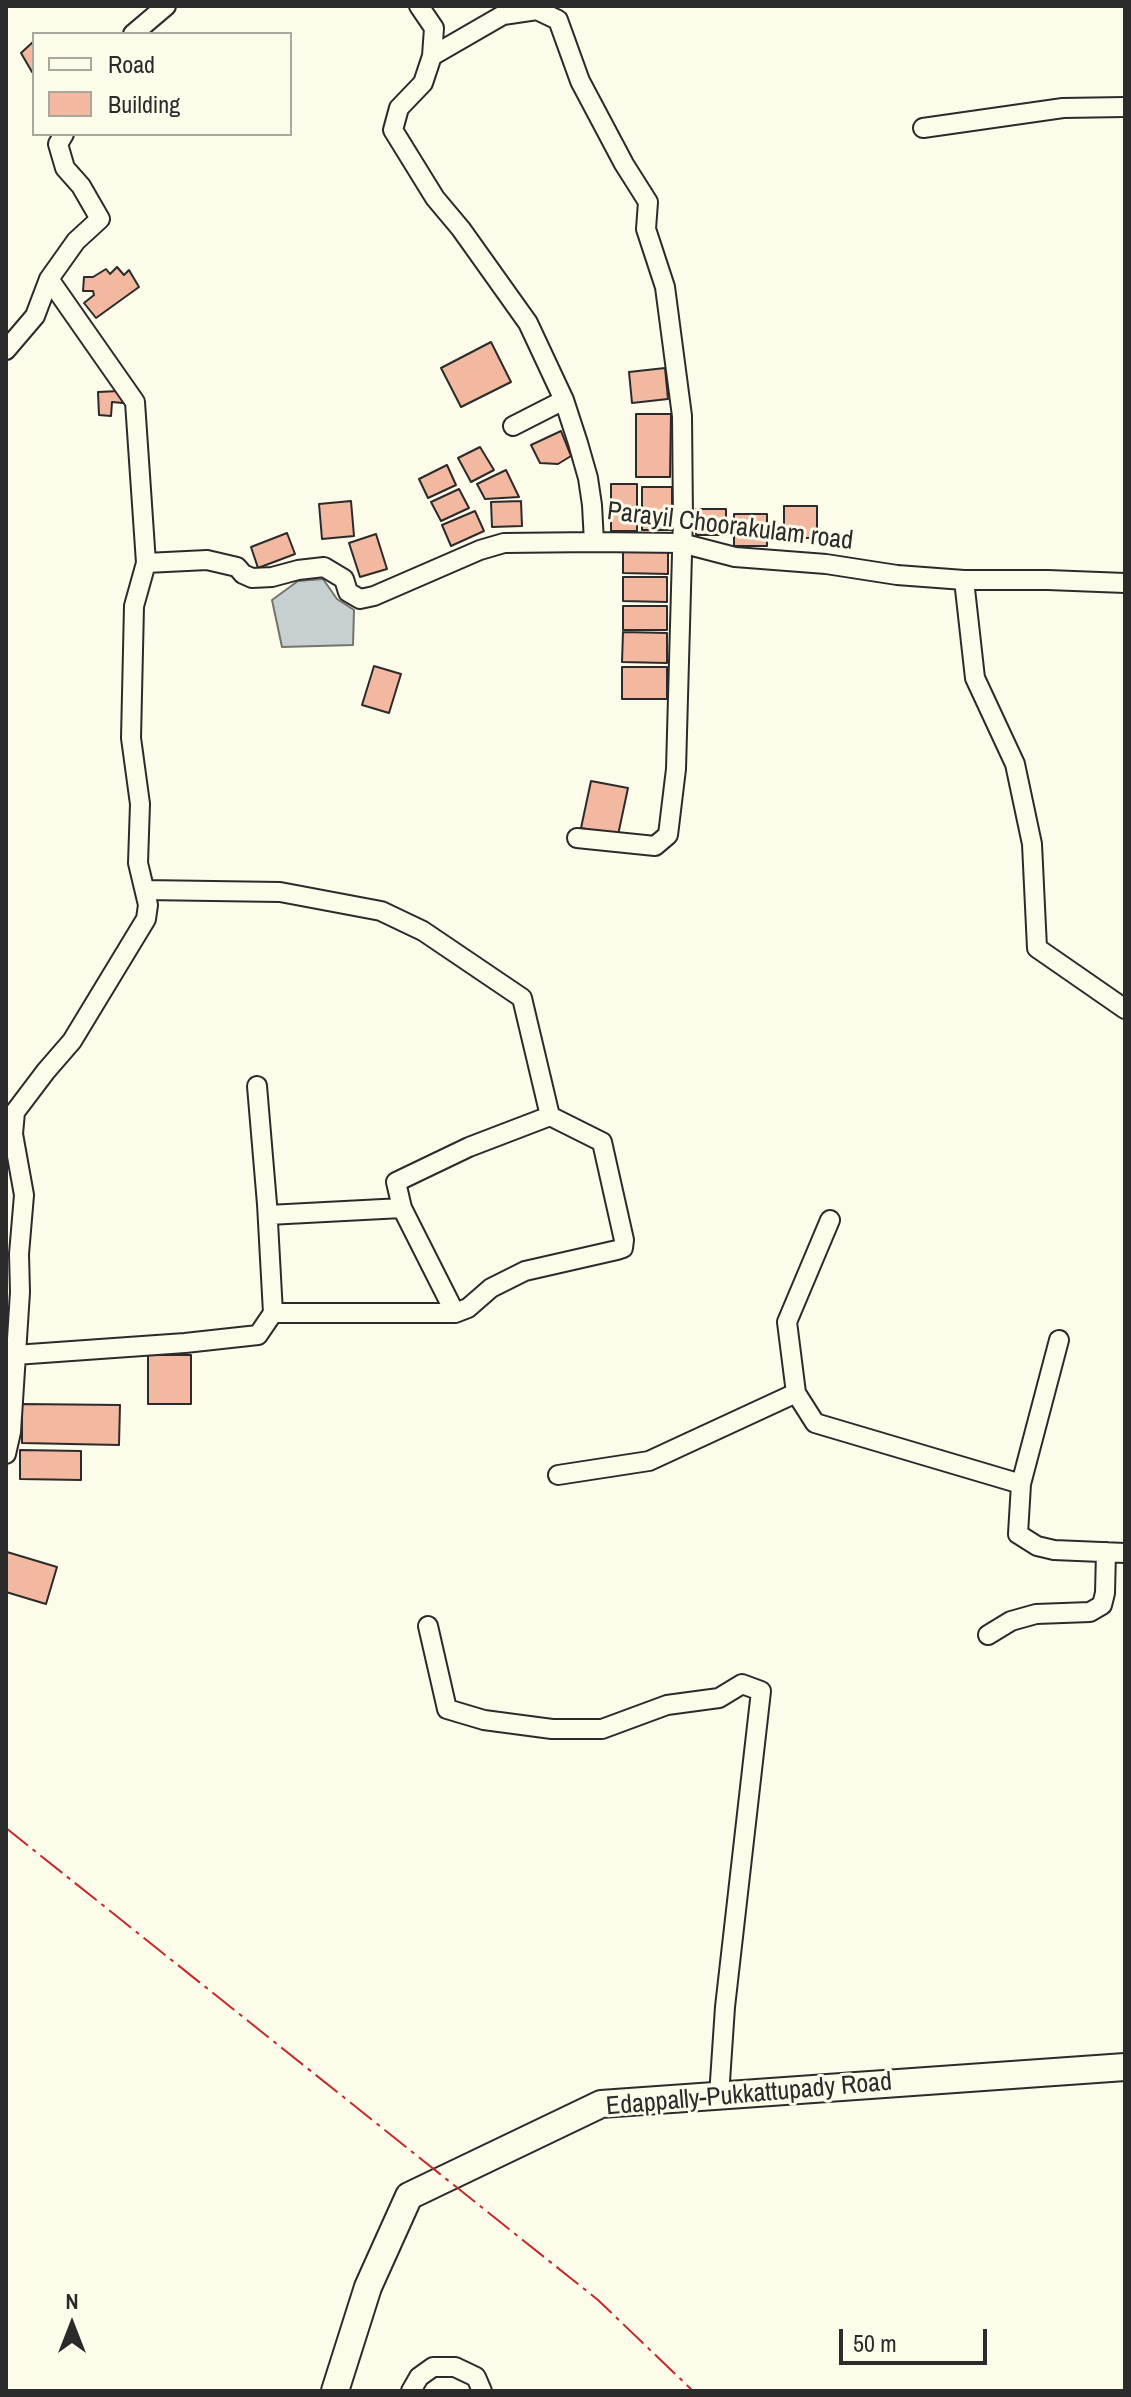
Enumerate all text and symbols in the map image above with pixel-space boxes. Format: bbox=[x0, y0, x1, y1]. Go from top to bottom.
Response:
legend bbox=[32, 32, 292, 136]
text: Road bbox=[108, 48, 155, 80]
text: Building bbox=[108, 88, 180, 120]
street label: Parayil Choorakulam road bbox=[605, 496, 855, 558]
street label: Edappally-Pukkattupady Road bbox=[605, 2067, 893, 2123]
north arrow bbox=[32, 2285, 112, 2365]
text: N bbox=[65, 2286, 79, 2316]
scale bar bbox=[843, 2313, 991, 2363]
text: 50 m bbox=[853, 2327, 897, 2359]

